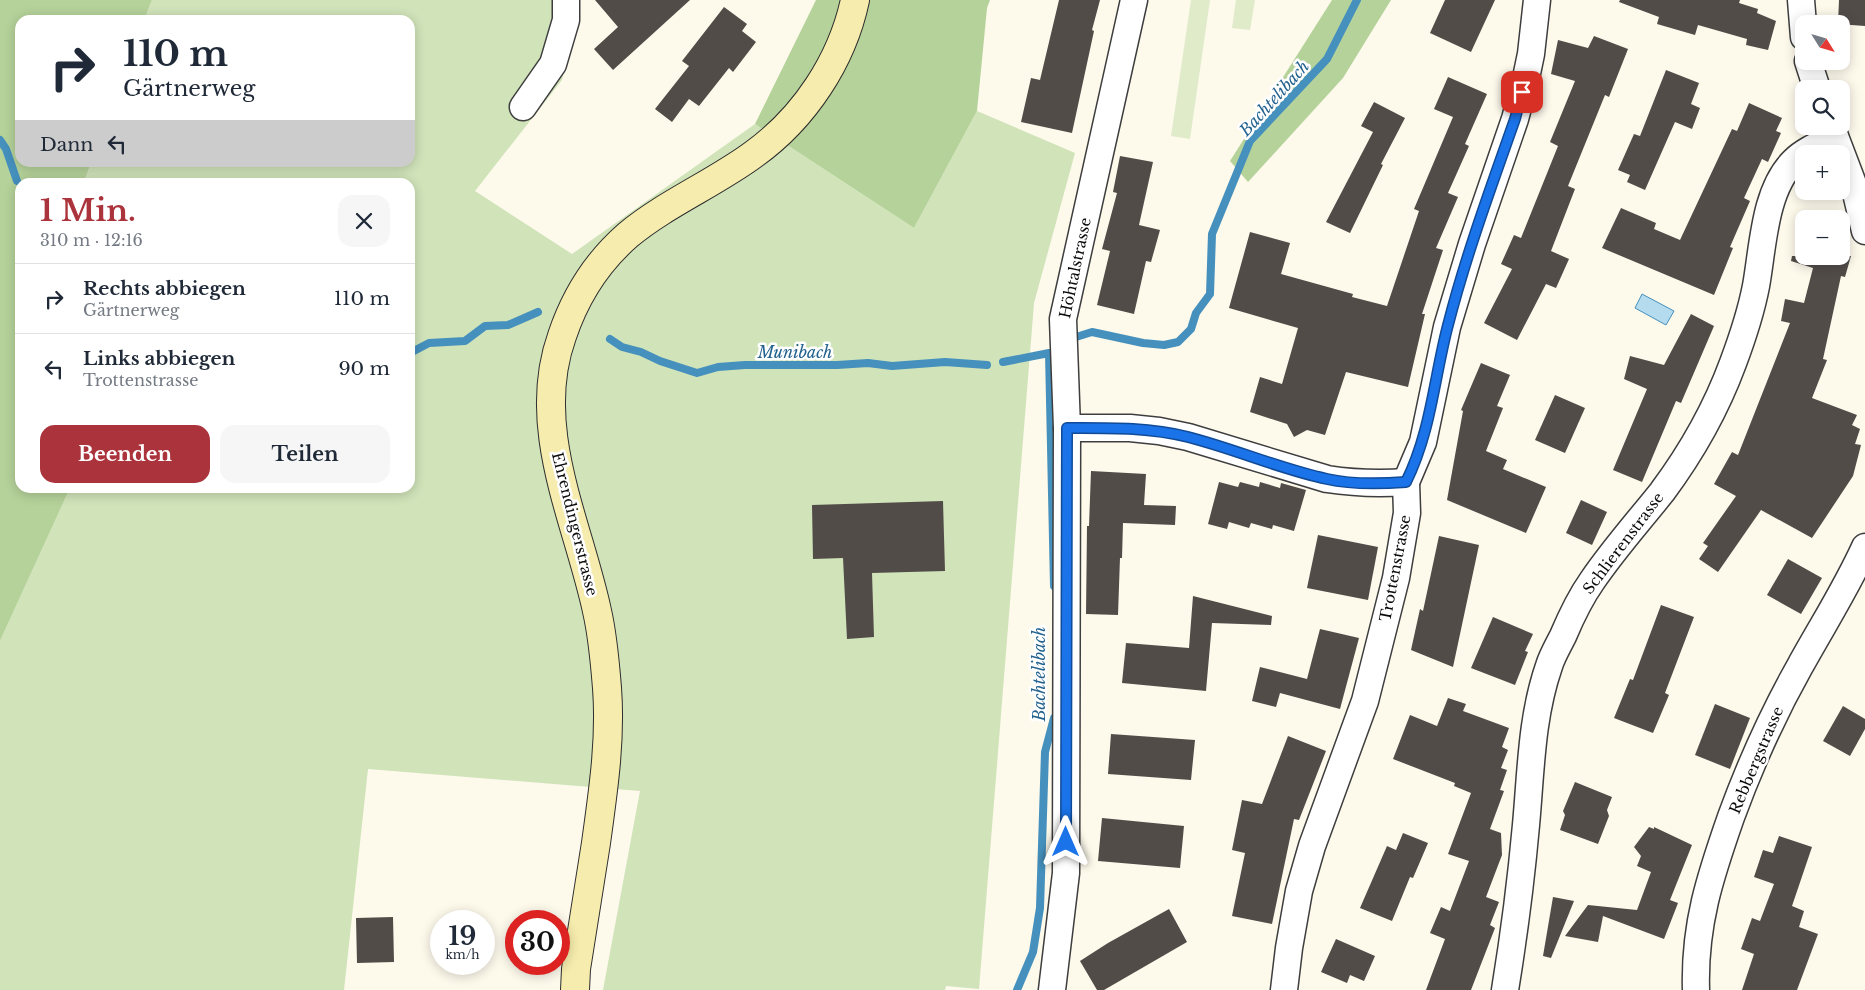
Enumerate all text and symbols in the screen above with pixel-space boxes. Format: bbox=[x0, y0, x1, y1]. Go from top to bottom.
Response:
north arrow bbox=[1795, 15, 1850, 70]
map controls bbox=[1795, 15, 1850, 265]
text: 110 m bbox=[123, 32, 228, 75]
icon: right bbox=[40, 35, 105, 100]
water label: Bachtelibach bbox=[1234, 56, 1313, 141]
pin bbox=[1501, 71, 1543, 113]
text: Gärtnerweg bbox=[123, 75, 256, 102]
icon: arrive bbox=[1508, 78, 1536, 106]
button: search bbox=[1795, 80, 1850, 135]
icon: left bbox=[103, 130, 131, 158]
text: Dann bbox=[40, 133, 93, 156]
button: + bbox=[1795, 145, 1850, 200]
text: 1 Min. bbox=[40, 192, 136, 229]
button: close bbox=[338, 195, 390, 247]
button: − bbox=[1795, 210, 1850, 265]
street label: Höhtalstrasse bbox=[1055, 216, 1095, 320]
text: 310 m · 12:16 bbox=[40, 230, 143, 250]
text: Rechts abbiegen bbox=[83, 277, 246, 300]
icon: right bbox=[40, 285, 68, 313]
text: 110 m bbox=[334, 287, 390, 310]
text: Gärtnerweg bbox=[83, 300, 179, 320]
water label: Munibach bbox=[757, 342, 832, 362]
text: Links abbiegen bbox=[83, 347, 235, 370]
icon: left bbox=[40, 355, 68, 383]
text: 90 m bbox=[338, 357, 390, 380]
text: Trottenstrasse bbox=[83, 370, 198, 390]
button: Beenden bbox=[40, 425, 210, 483]
button: Teilen bbox=[220, 425, 390, 483]
street label: Ehrendingerstrasse bbox=[548, 450, 602, 598]
street label: Schlierenstrasse bbox=[1578, 488, 1668, 598]
street label: Trottenstrasse bbox=[1375, 513, 1415, 623]
water label: Bachtelibach bbox=[1029, 627, 1049, 722]
street label: Rebbergstrasse bbox=[1725, 703, 1787, 817]
position arrow bbox=[1039, 815, 1091, 867]
speed limit sign: 30 bbox=[505, 910, 570, 975]
text: 19 bbox=[449, 921, 476, 952]
text: km/h bbox=[445, 947, 480, 962]

